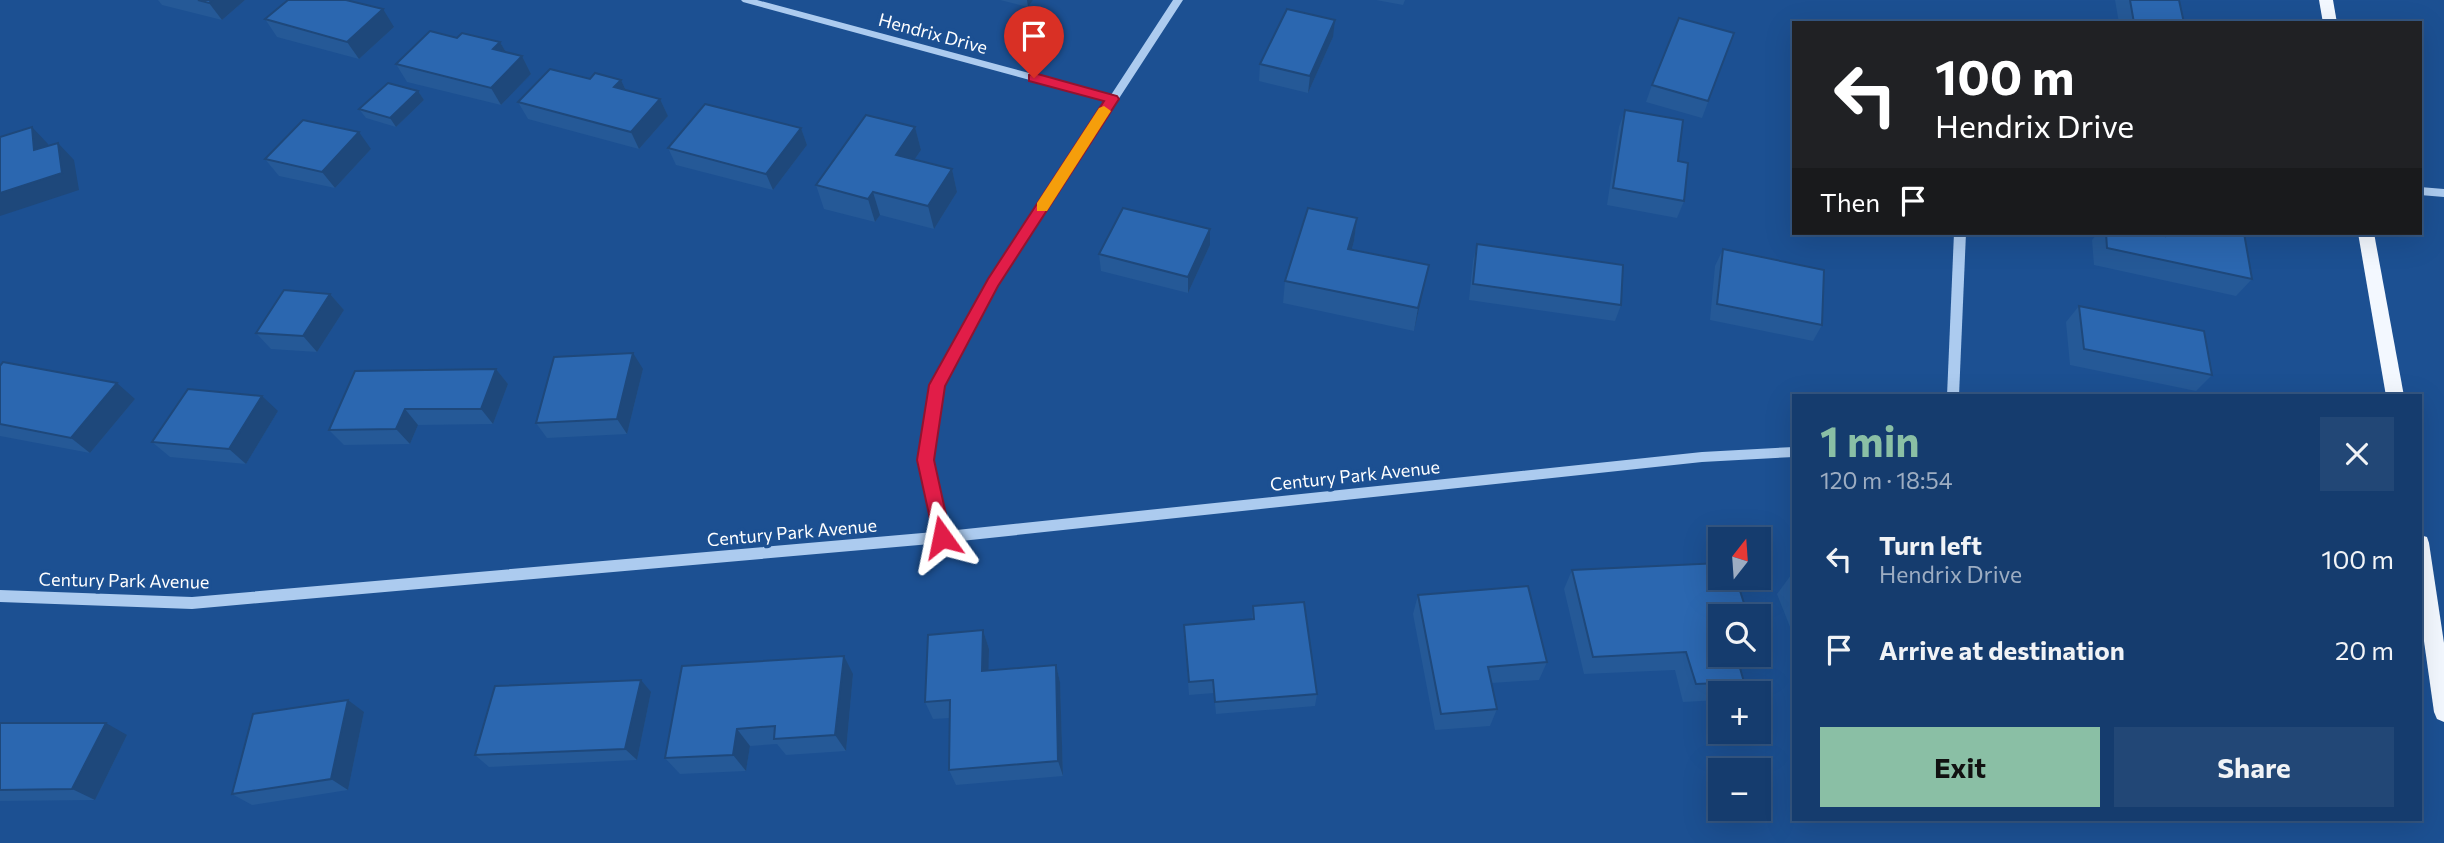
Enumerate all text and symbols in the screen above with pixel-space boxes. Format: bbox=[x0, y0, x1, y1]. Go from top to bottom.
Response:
pin bbox=[1004, 6, 1064, 78]
street label: Hendrix Drive bbox=[876, 8, 990, 58]
icon: arrive bbox=[1015, 17, 1053, 55]
text: 100 m bbox=[1935, 45, 2074, 105]
icon: left bbox=[1820, 49, 1911, 140]
text: Hendrix Drive bbox=[1935, 105, 2134, 145]
icon: arrive bbox=[1894, 182, 1932, 220]
text: Then bbox=[1820, 186, 1880, 217]
text: 1 min bbox=[1820, 414, 1920, 466]
button: close bbox=[2320, 417, 2394, 491]
street label: Century Park Avenue bbox=[1269, 455, 1441, 495]
text: 120 m · 18:54 bbox=[1820, 466, 1952, 494]
position arrow bbox=[905, 500, 979, 574]
street label: Century Park Avenue bbox=[706, 514, 878, 550]
north arrow bbox=[1708, 527, 1771, 590]
map controls bbox=[1708, 527, 1771, 821]
text: Turn left bbox=[1879, 529, 1982, 560]
icon: left bbox=[1820, 540, 1858, 578]
text: 100 m bbox=[2321, 543, 2394, 574]
text: Hendrix Drive bbox=[1879, 560, 2022, 588]
street label: Century Park Avenue bbox=[39, 568, 210, 592]
button: search bbox=[1708, 604, 1771, 667]
icon: arrive bbox=[1820, 631, 1858, 669]
text: Arrive at destination bbox=[1879, 634, 2125, 665]
text: 20 m bbox=[2335, 634, 2394, 665]
button: + bbox=[1708, 681, 1771, 744]
button: Exit bbox=[1820, 727, 2100, 807]
button: Share bbox=[2114, 727, 2394, 807]
button: − bbox=[1708, 758, 1771, 821]

